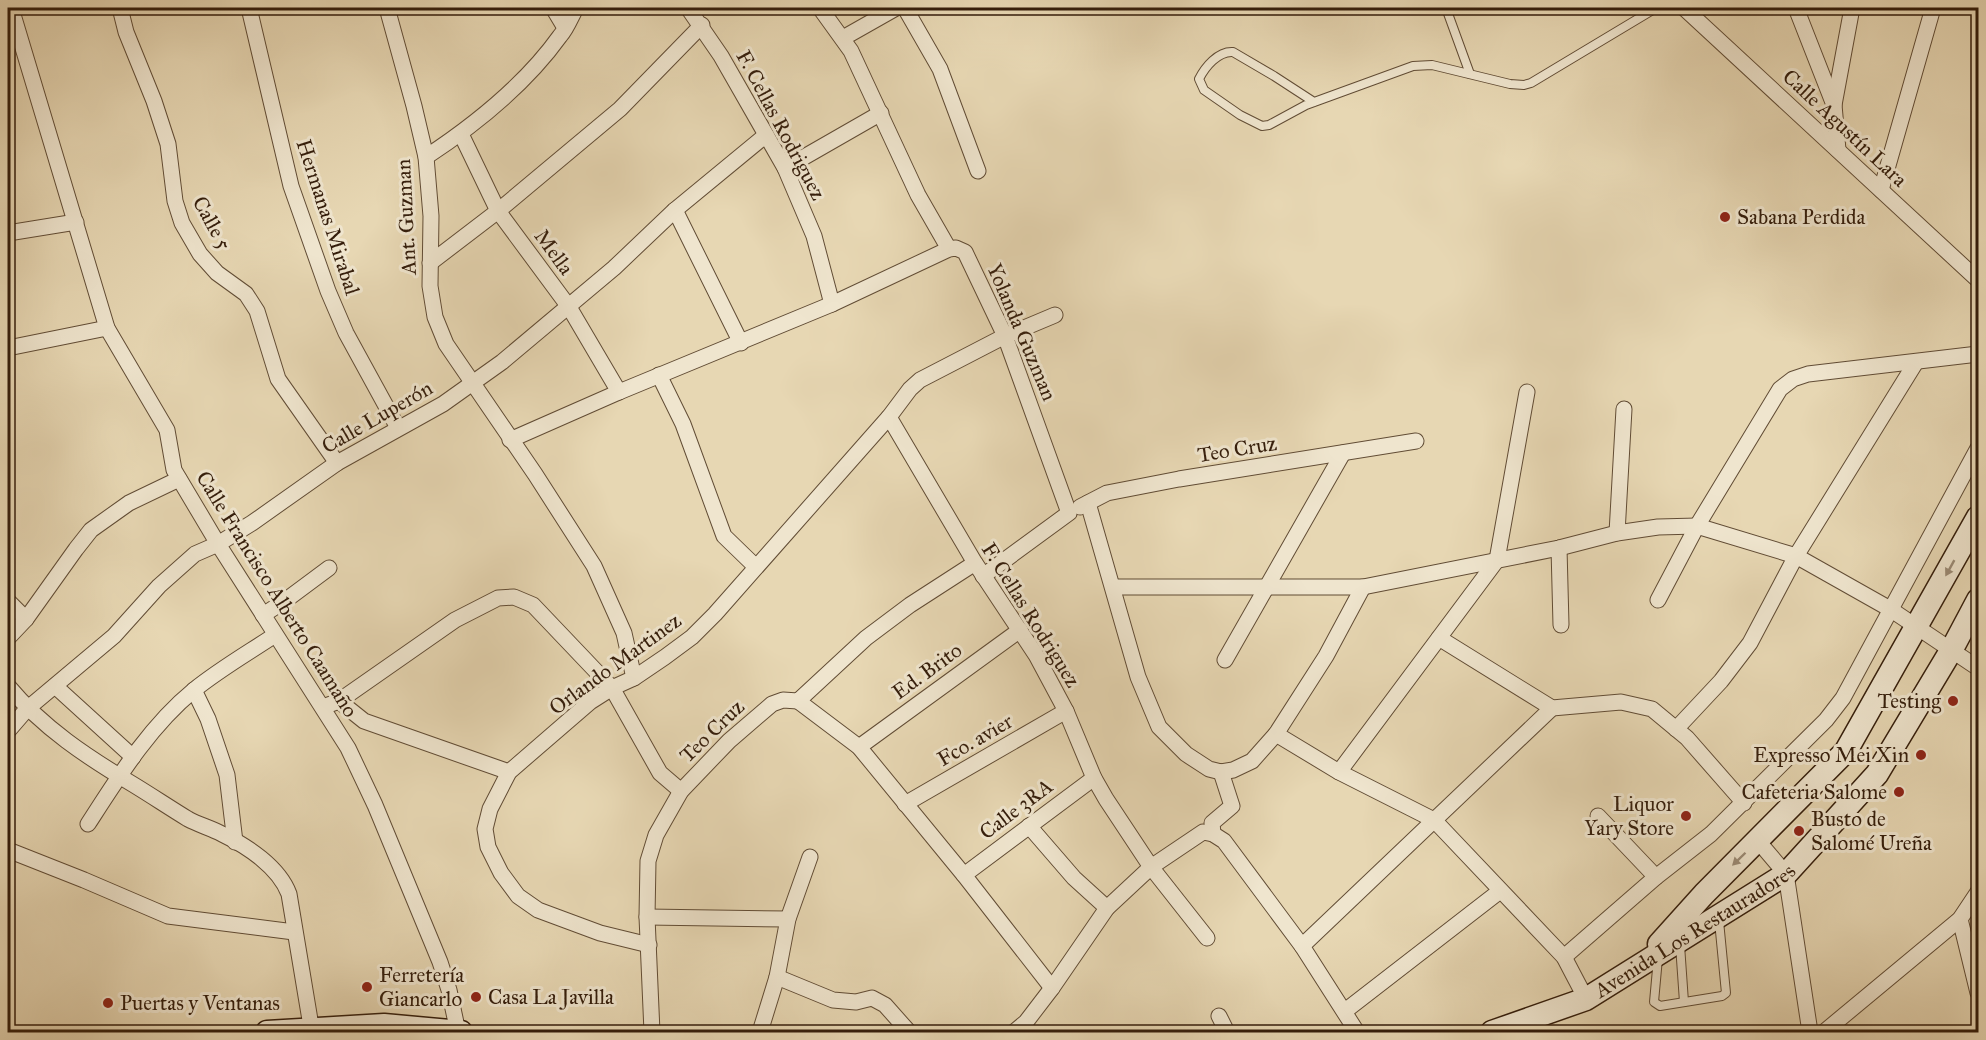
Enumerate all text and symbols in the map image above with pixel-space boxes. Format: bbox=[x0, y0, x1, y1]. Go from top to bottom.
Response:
street label: F. Cellas Rodriguez bbox=[731, 46, 832, 205]
street label: Calle Agustín Lara bbox=[1777, 64, 1913, 192]
street label: Hermanas Mirabal bbox=[291, 136, 366, 299]
street label: Ant. Guzman bbox=[390, 158, 422, 277]
street label: Calle 5 bbox=[187, 192, 237, 255]
place label: Sabana Perdida bbox=[1737, 204, 1866, 230]
marker: Sabana Perdida bbox=[1718, 210, 1732, 224]
street label: Mella bbox=[529, 224, 579, 280]
street label: Yolanda Guzman bbox=[981, 259, 1063, 405]
street label: Calle Luperón bbox=[317, 375, 437, 459]
street label: Teo Cruz bbox=[1196, 430, 1279, 468]
street label: Calle Francisco Alberto Caamaño bbox=[190, 466, 364, 722]
street label: F. Cellas Rodriguez bbox=[976, 538, 1086, 692]
one-way arrow bbox=[1945, 560, 1955, 577]
street label: Orlando Martinez bbox=[544, 607, 686, 721]
street label: Ed. Brito bbox=[887, 637, 967, 705]
place label: Testing bbox=[1878, 688, 1941, 714]
street label: Teo Cruz bbox=[674, 694, 750, 768]
marker: Testing bbox=[1946, 694, 1960, 708]
street label: Fco. avier bbox=[933, 708, 1017, 772]
place label: Expresso Mei Xin bbox=[1753, 742, 1909, 768]
marker: Expresso Mei Xin bbox=[1914, 748, 1928, 762]
street label: Calle 3RA bbox=[974, 773, 1058, 845]
place label: Cafeteria Salome bbox=[1741, 779, 1887, 805]
marker: Cafeteria Salome bbox=[1892, 785, 1906, 799]
place label: Liquor Yary Store bbox=[1584, 791, 1674, 841]
place label: Busto de Salomé Ureña bbox=[1811, 806, 1932, 856]
marker: Liquor Yary Store bbox=[1679, 809, 1693, 823]
marker: Busto de Salomé Ureña bbox=[1792, 824, 1806, 838]
one-way arrow bbox=[1733, 852, 1747, 866]
street label: Avenida Los Restauradores bbox=[1589, 859, 1801, 1004]
place label: Ferretería Giancarlo bbox=[379, 962, 464, 1012]
marker: Ferretería Giancarlo bbox=[360, 980, 374, 994]
place label: Casa La Javilla bbox=[488, 984, 614, 1010]
place label: Puertas y Ventanas bbox=[120, 990, 280, 1016]
marker: Casa La Javilla bbox=[469, 990, 483, 1004]
marker: Puertas y Ventanas bbox=[101, 996, 115, 1010]

